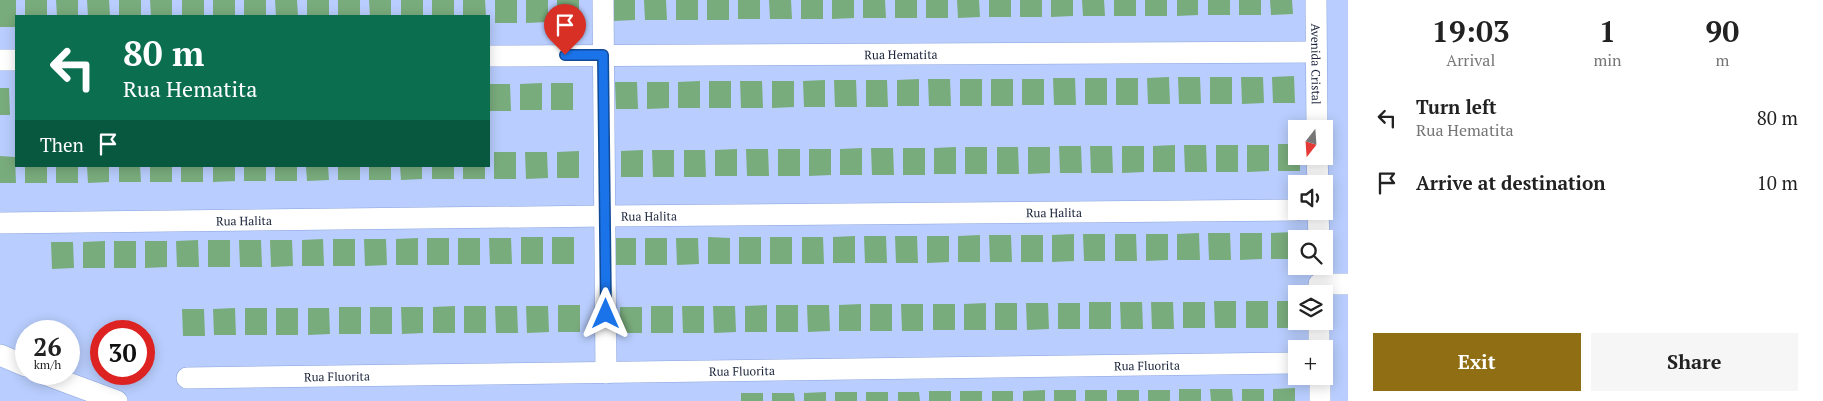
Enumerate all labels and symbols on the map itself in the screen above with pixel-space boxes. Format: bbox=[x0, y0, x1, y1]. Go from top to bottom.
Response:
pin bbox=[544, 4, 586, 55]
street label: Avenida Cristal bbox=[1309, 23, 1324, 105]
street label: Rua Hematita bbox=[864, 46, 938, 62]
north arrow bbox=[1288, 120, 1332, 165]
street label: Rua Halita bbox=[1026, 204, 1082, 220]
street label: Rua Halita bbox=[621, 208, 677, 223]
street label: Rua Halita bbox=[216, 212, 272, 228]
position arrow bbox=[579, 287, 631, 339]
speed limit sign: 30 bbox=[90, 320, 155, 385]
street label: Rua Fluorita bbox=[1114, 357, 1180, 373]
street label: Rua Fluorita bbox=[709, 363, 775, 378]
street label: Rua Fluorita bbox=[304, 368, 370, 384]

